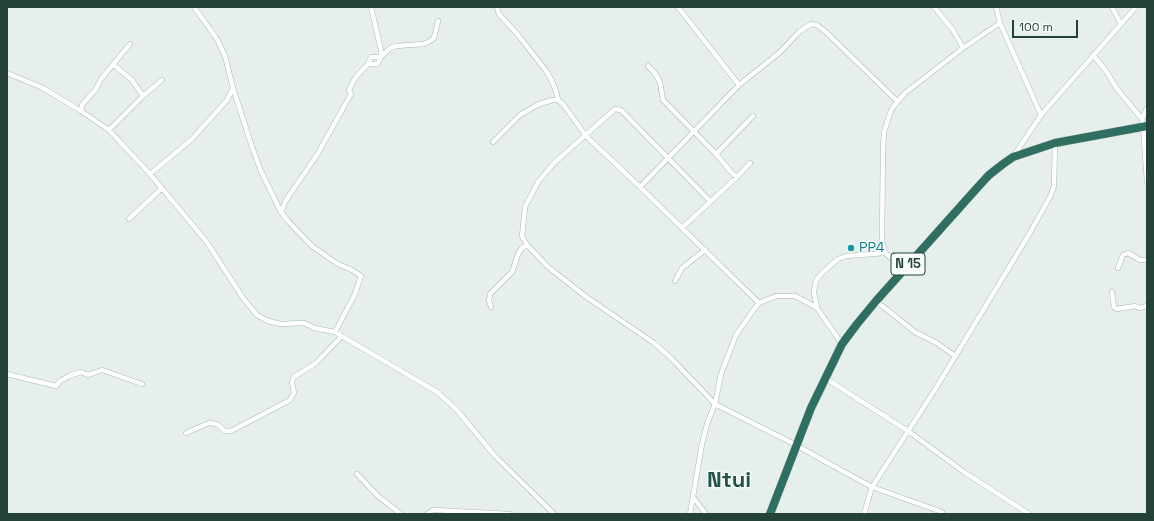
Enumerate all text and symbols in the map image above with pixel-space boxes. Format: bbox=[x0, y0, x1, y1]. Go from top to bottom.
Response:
scale bar bbox=[1014, 12, 1080, 38]
text: 100 m bbox=[1019, 19, 1053, 35]
place label: PP4 bbox=[859, 240, 885, 256]
marker: PP4 bbox=[846, 243, 856, 253]
road number: N 15 bbox=[891, 253, 925, 275]
district label: Ntui bbox=[707, 468, 751, 494]

